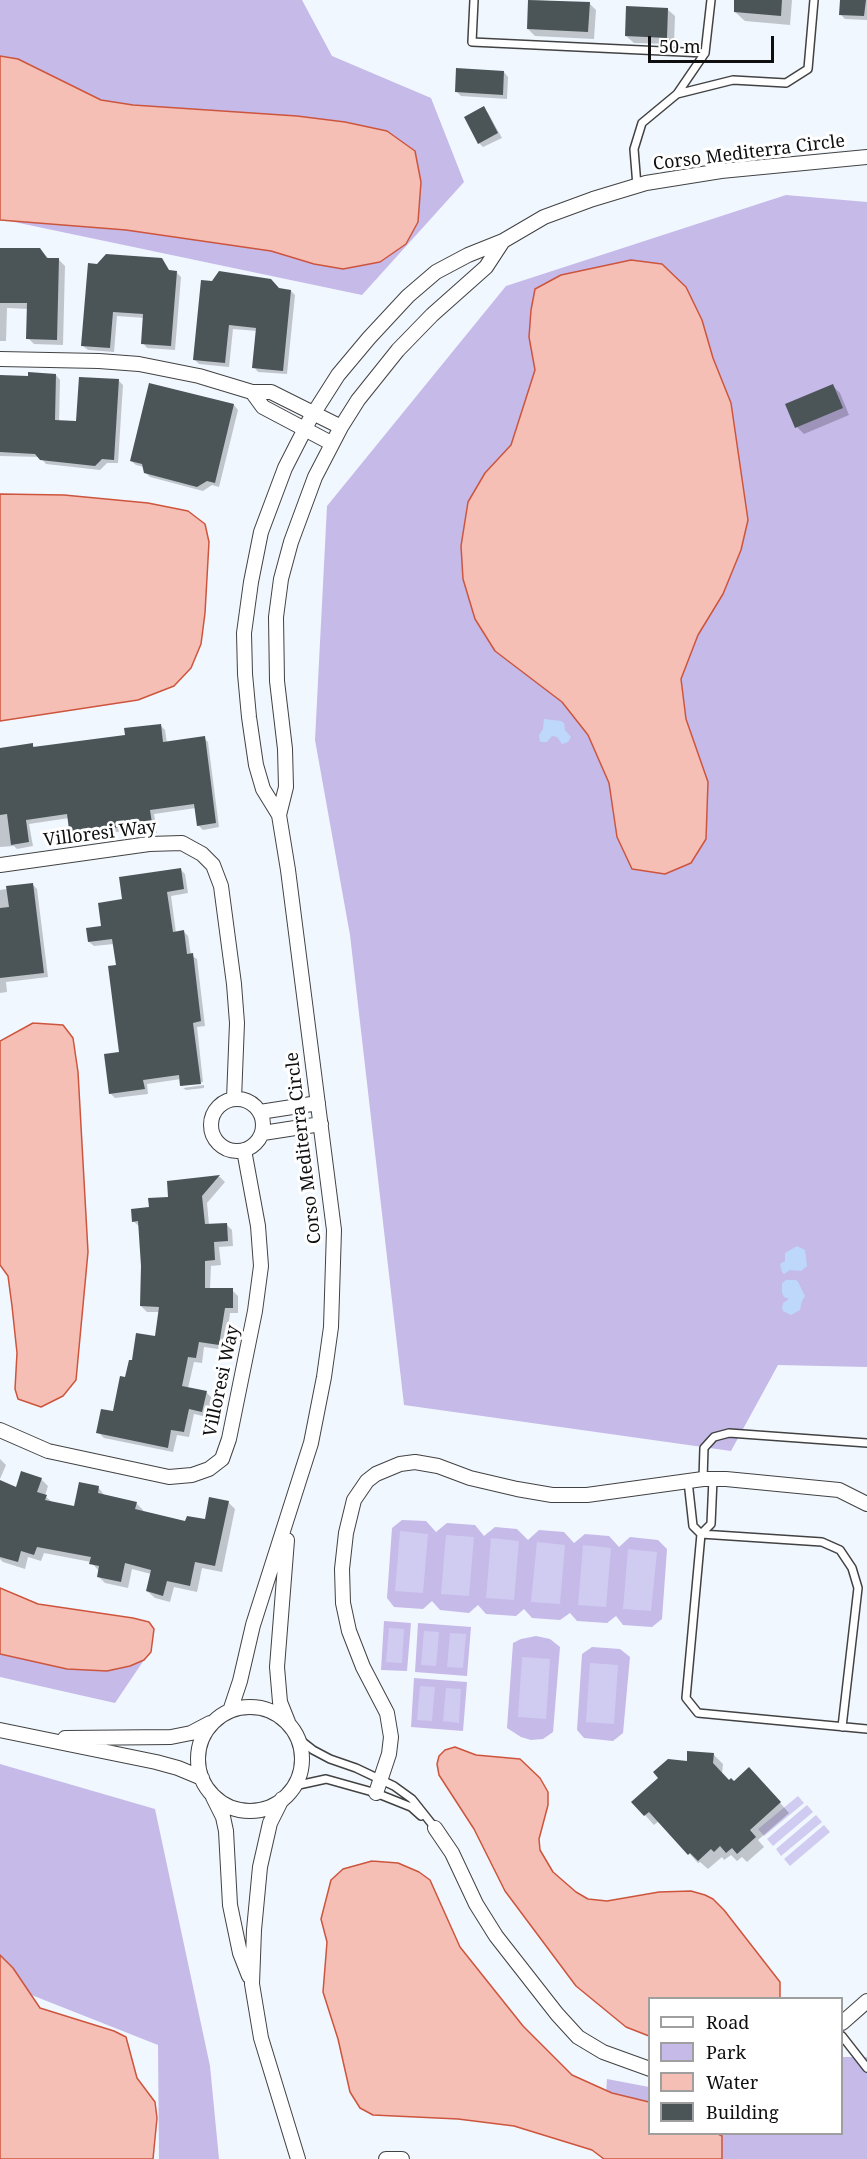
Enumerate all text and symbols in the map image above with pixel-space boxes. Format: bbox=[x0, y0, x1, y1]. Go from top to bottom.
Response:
scale bar bbox=[651, 24, 777, 62]
text: 50 m bbox=[659, 34, 701, 58]
street label: Corso Mediterra Circle bbox=[652, 131, 846, 175]
street label: Villoresi Way bbox=[42, 816, 158, 852]
street label: Corso Mediterra Circle bbox=[282, 1051, 326, 1245]
street label: Villoresi Way bbox=[200, 1323, 244, 1439]
legend bbox=[648, 1997, 843, 2135]
text: Road bbox=[706, 2010, 749, 2034]
text: Park bbox=[706, 2040, 746, 2064]
text: Water bbox=[706, 2070, 758, 2094]
text: Building bbox=[706, 2100, 779, 2124]

